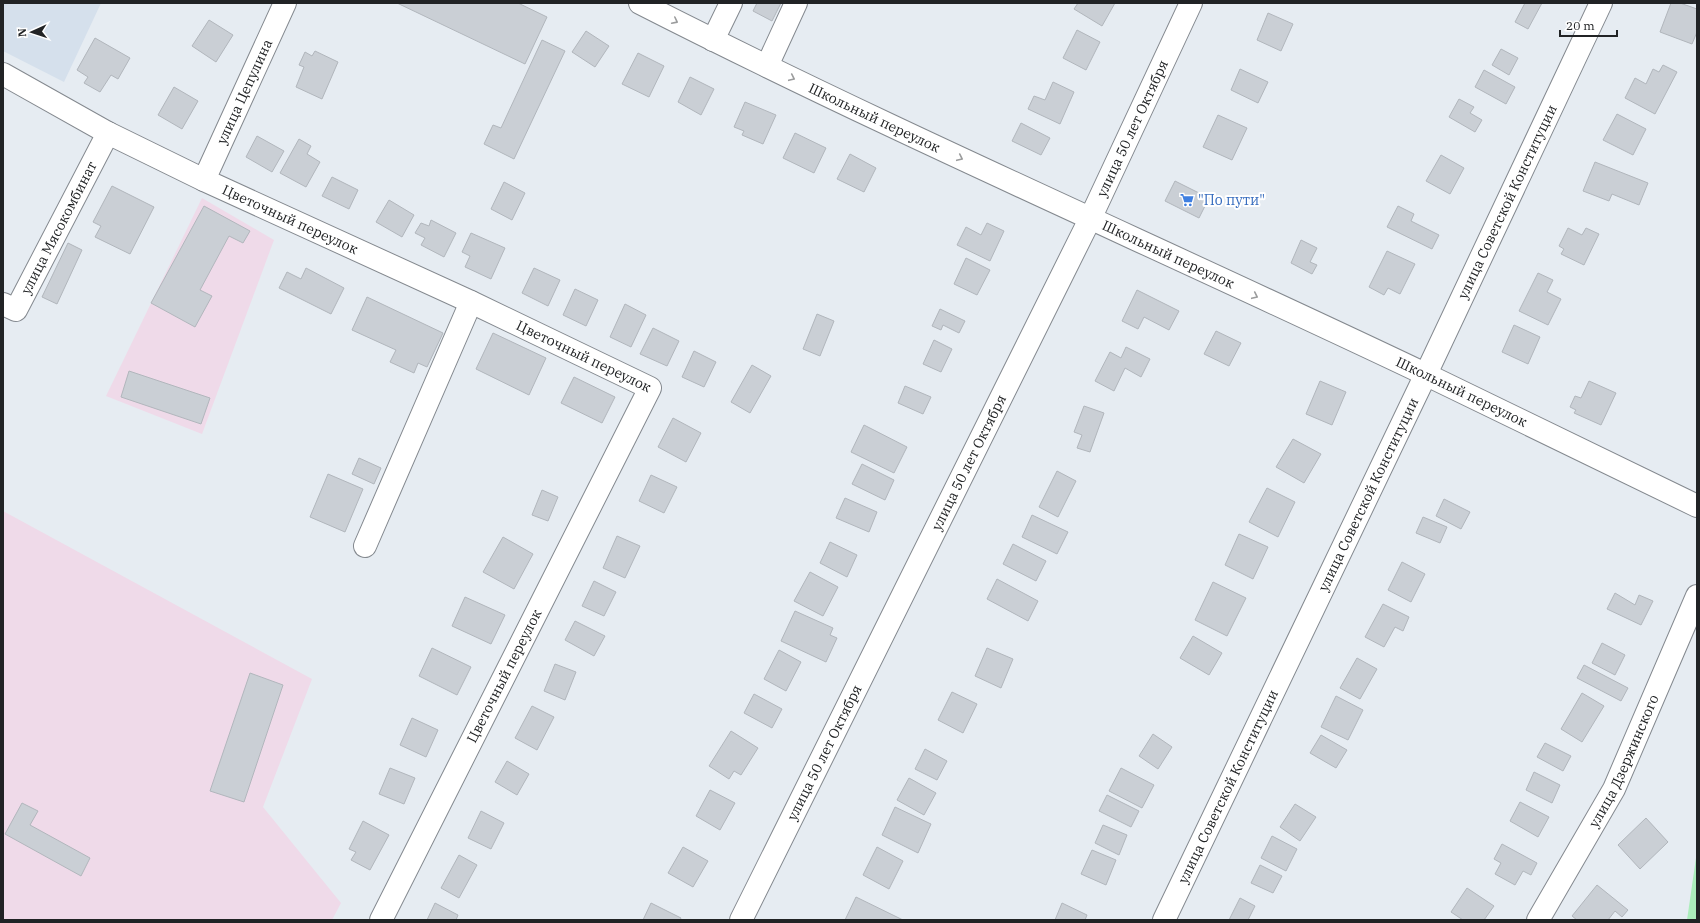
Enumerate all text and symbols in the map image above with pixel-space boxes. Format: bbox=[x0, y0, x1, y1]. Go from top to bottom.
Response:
north arrow bbox=[12, 12, 52, 52]
scale bar bbox=[1560, 12, 1617, 38]
one-way arrow bbox=[671, 16, 678, 24]
text: 20 m bbox=[1566, 18, 1595, 33]
text: N bbox=[15, 28, 29, 37]
street label: улица Цепулина bbox=[213, 36, 276, 147]
street label: улица 50 лет Октября bbox=[1093, 57, 1172, 200]
one-way arrow bbox=[787, 73, 795, 81]
street label: Школьный переулок bbox=[806, 79, 943, 156]
street label: улица Советской Конституции bbox=[1454, 102, 1561, 302]
one-way arrow bbox=[955, 153, 963, 161]
street label: улица Мясокомбинат bbox=[17, 158, 101, 297]
street label: Цветочный переулок bbox=[219, 180, 361, 258]
place label: "По пути" bbox=[1198, 191, 1265, 209]
supermarket icon: "По пути" bbox=[1179, 192, 1195, 208]
street label: Школьный переулок bbox=[1099, 216, 1237, 292]
one-way arrow bbox=[1251, 291, 1258, 299]
street label: Цветочный переулок bbox=[513, 316, 654, 396]
street label: Школьный переулок bbox=[1393, 353, 1530, 431]
street label: улица 50 лет Октября bbox=[927, 392, 1010, 533]
street label: улица Советской Конституции bbox=[1314, 395, 1422, 594]
street label: Цветочный переулок bbox=[463, 606, 545, 746]
street label: улица 50 лет Октября bbox=[783, 682, 866, 824]
street label: улица Советской Конституции bbox=[1174, 687, 1282, 886]
street label: улица Дзержинского bbox=[1585, 692, 1663, 831]

